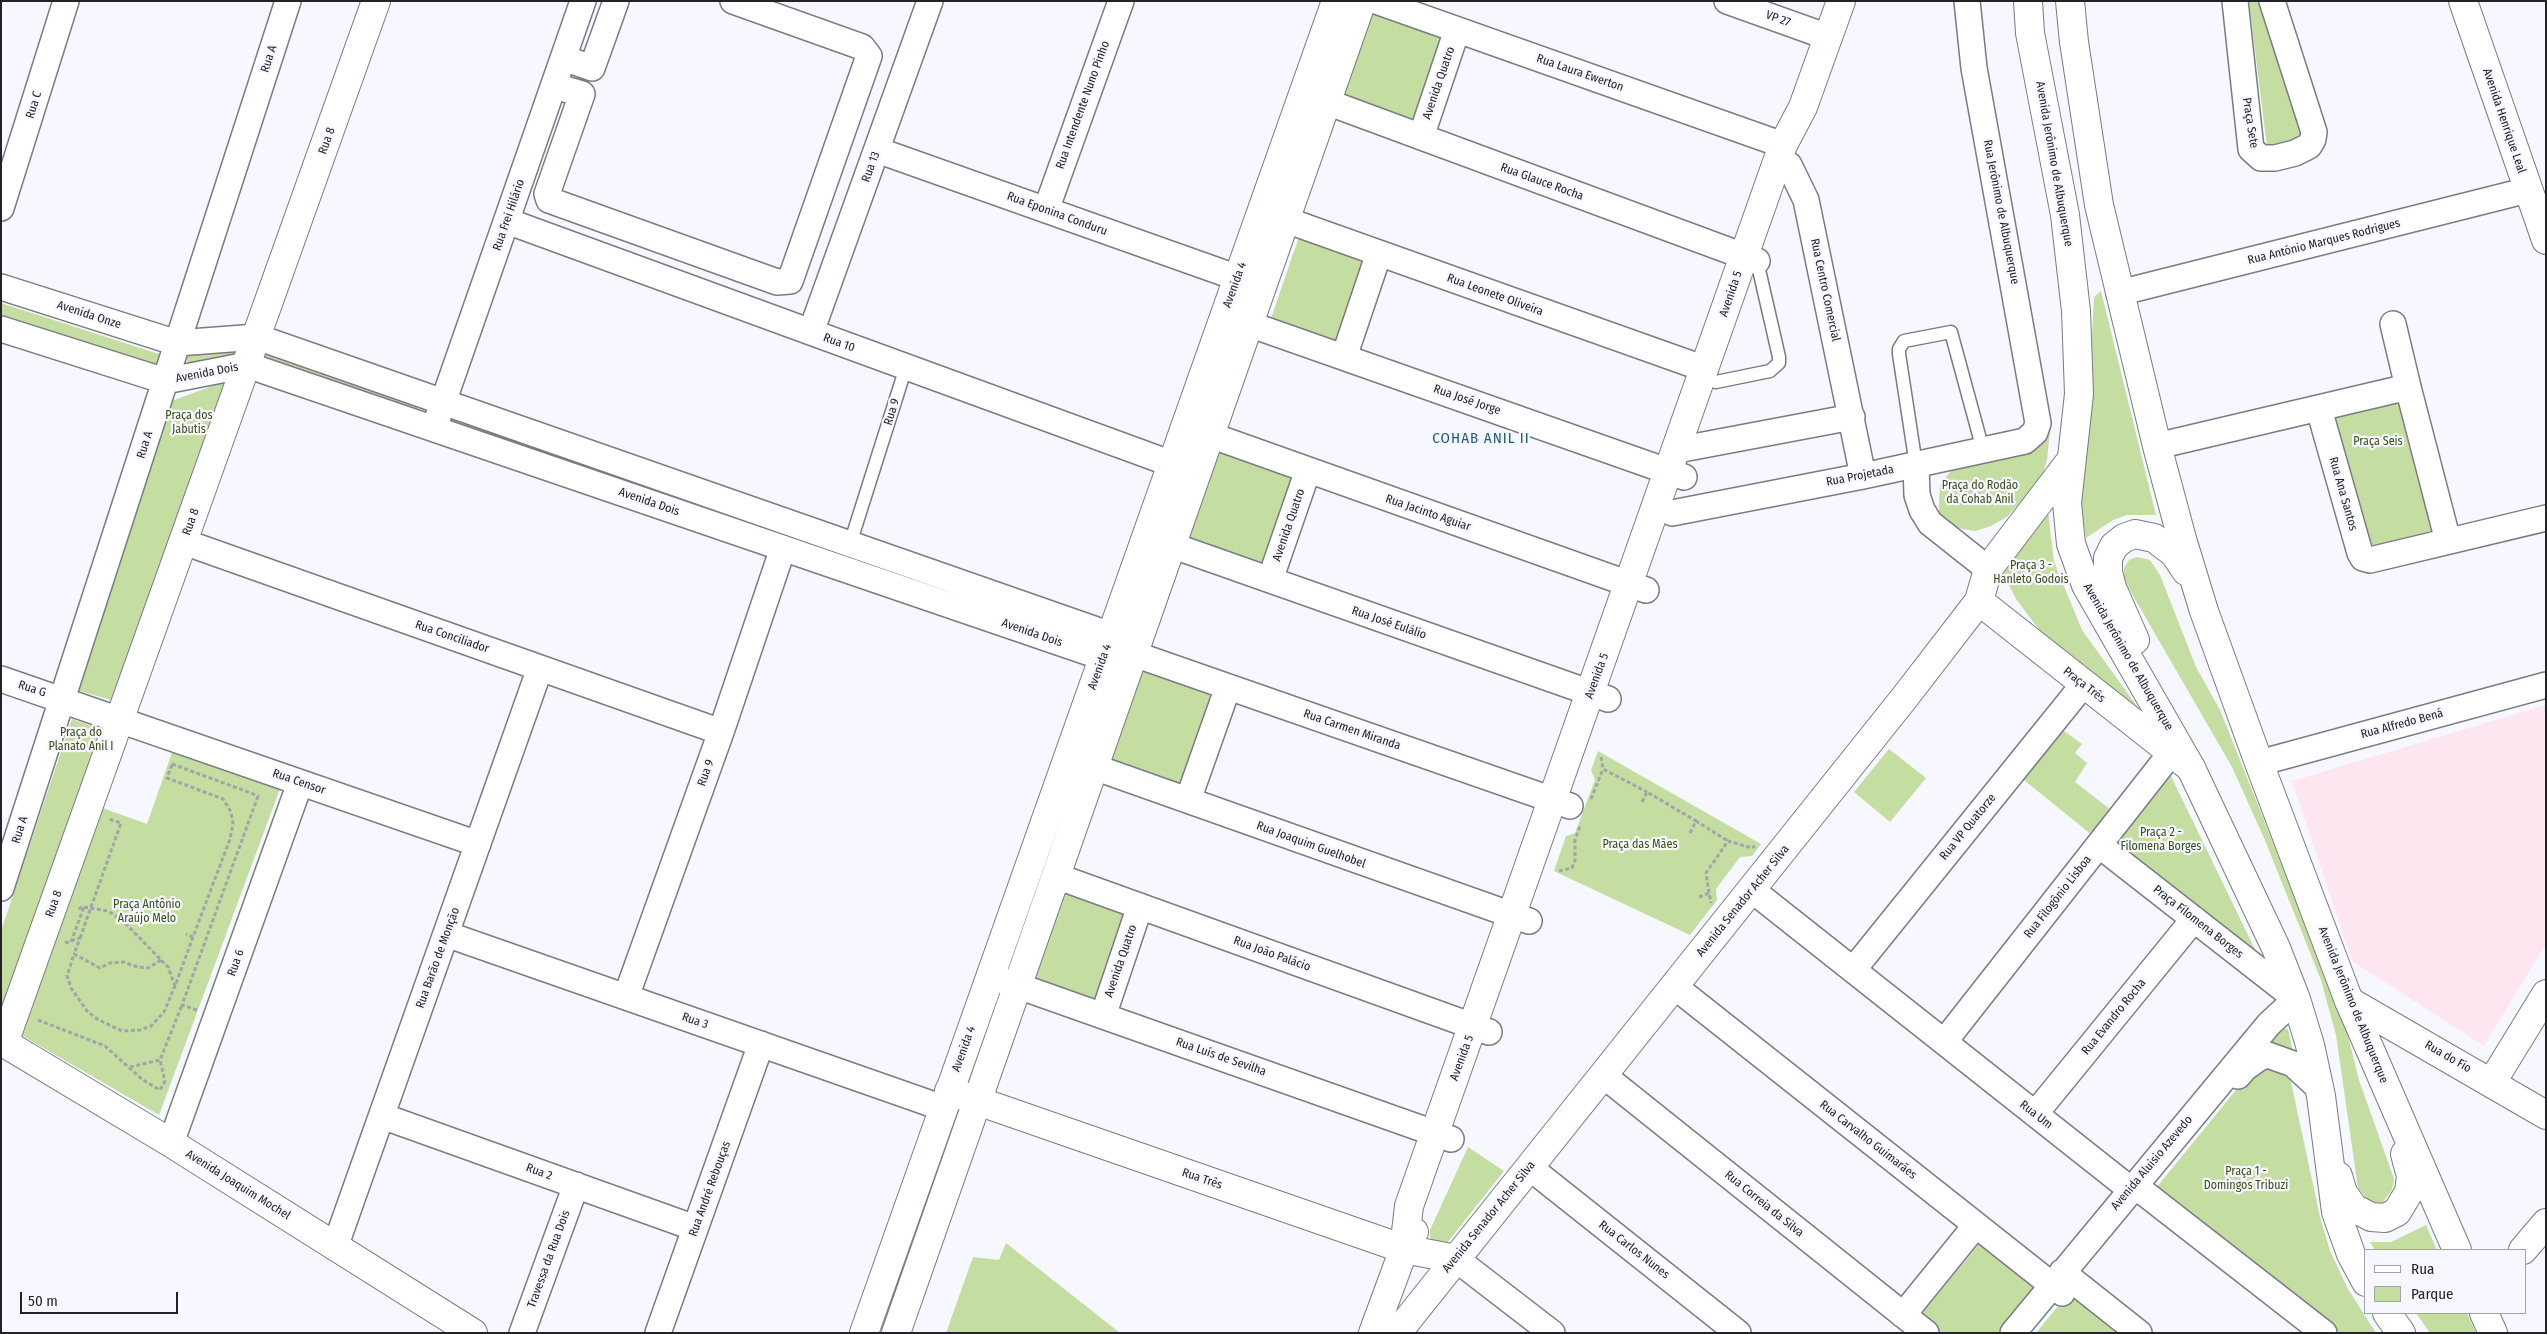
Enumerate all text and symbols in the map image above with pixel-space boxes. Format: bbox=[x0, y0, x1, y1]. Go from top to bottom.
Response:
street label: VP 27 bbox=[1764, 8, 1792, 30]
street label: Rua Intendente Nuno Pinho bbox=[1053, 39, 1113, 171]
street label: Rua A bbox=[258, 44, 280, 74]
street label: Avenida Quatro bbox=[1420, 45, 1458, 121]
street label: Rua Laura Ewerton bbox=[1535, 51, 1625, 95]
street label: Avenida Henrique Leal bbox=[2479, 67, 2529, 175]
street label: Avenida Jerônimo de Albuquerque bbox=[2032, 80, 2076, 248]
street label: Rua C bbox=[23, 90, 45, 120]
street label: Praça Sete bbox=[2239, 97, 2261, 149]
street label: Rua 8 bbox=[316, 126, 338, 156]
street label: Rua Jerônimo de Albuquerque bbox=[1980, 138, 2022, 286]
street label: Rua 13 bbox=[859, 150, 883, 184]
street label: Rua Glauce Rocha bbox=[1499, 160, 1585, 204]
street label: Rua Frei Hilário bbox=[490, 177, 528, 253]
street label: Rua Eponina Conduru bbox=[1005, 189, 1109, 239]
street label: Rua António Marques Rodrigues bbox=[2246, 216, 2402, 268]
street label: Rua Centro Comercial bbox=[1807, 237, 1843, 343]
street label: Avenida 4 bbox=[1220, 260, 1250, 310]
street label: Avenida 5 bbox=[1716, 269, 1746, 319]
street label: Rua Leonete Oliveira bbox=[1445, 271, 1545, 319]
street label: Avenida Onze bbox=[55, 298, 123, 332]
street label: Rua 10 bbox=[821, 331, 857, 355]
street label: Avenida Dois bbox=[174, 360, 240, 386]
street label: Rua José Jorge bbox=[1432, 382, 1502, 418]
street label: Rua 9 bbox=[881, 397, 903, 427]
park label: Praça dos Jabutis bbox=[165, 409, 213, 437]
street label: Rua A bbox=[134, 430, 156, 460]
district label: COHAB ANIL II bbox=[1431, 430, 1531, 448]
park label: Praça Seis bbox=[2353, 435, 2403, 449]
street label: Rua Ana Santos bbox=[2326, 455, 2360, 533]
street label: Rua Projetada bbox=[1825, 462, 1895, 490]
park label: Praça do Rodão da Cohab Anil bbox=[1942, 479, 2018, 507]
street label: Avenida Dois bbox=[617, 485, 681, 519]
street label: Avenida Quatro bbox=[1270, 487, 1308, 563]
street label: Rua Jacinto Aguiar bbox=[1383, 492, 1473, 534]
street label: Rua 8 bbox=[180, 507, 202, 537]
park label: Praça 3 - Hanleto Godois bbox=[1993, 559, 2069, 587]
street label: Avenida Jerônimo de Albuquerque bbox=[2080, 581, 2176, 733]
street label: Rua José Eulálio bbox=[1350, 603, 1428, 643]
street label: Avenida Dois bbox=[1000, 616, 1064, 650]
street label: Rua Conciliador bbox=[413, 618, 491, 656]
street label: Avenida 4 bbox=[1085, 642, 1115, 692]
street label: Avenida 5 bbox=[1582, 651, 1612, 701]
street label: Praça Três bbox=[2060, 664, 2108, 706]
street label: Rua G bbox=[16, 678, 48, 700]
street label: Rua Alfredo Bená bbox=[2359, 706, 2445, 742]
street label: Rua Carmen Miranda bbox=[1302, 707, 1402, 753]
park label: Praça do Planato Anil I bbox=[48, 726, 114, 754]
street label: Rua 9 bbox=[695, 758, 717, 788]
street label: Rua Censor bbox=[271, 766, 327, 798]
street label: Rua VP Quatorze bbox=[1937, 791, 1999, 863]
street label: Rua A bbox=[9, 815, 31, 845]
street label: Rua Joaquim Guelhobel bbox=[1254, 819, 1368, 871]
park label: Praça 2 - Filomena Borges bbox=[2121, 826, 2201, 854]
park label: Praça das Mães bbox=[1602, 838, 1678, 852]
street label: Avenida Senador Acher Silva bbox=[1693, 842, 1793, 960]
street label: Rua Filogônio Lisboa bbox=[2021, 853, 2095, 941]
street label: Praça Filomena Borges bbox=[2150, 882, 2246, 962]
street label: Rua 8 bbox=[43, 889, 65, 919]
park label: Praça Antônio Araújo Melo bbox=[113, 898, 181, 926]
street label: Rua Barão de Monção bbox=[413, 906, 463, 1010]
street label: Avenida Quatro bbox=[1102, 923, 1140, 999]
street label: Avenida Jerônimo de Albuquerque bbox=[2315, 925, 2391, 1085]
street label: Rua João Palácio bbox=[1232, 933, 1312, 975]
street label: Rua 6 bbox=[225, 948, 247, 978]
street label: Rua Evandro Rocha bbox=[2079, 976, 2149, 1058]
street label: Rua 3 bbox=[680, 1010, 710, 1032]
street label: Avenida 4 bbox=[949, 1024, 979, 1074]
street label: Avenida 5 bbox=[1447, 1033, 1477, 1083]
street label: Rua Luís de Sevilha bbox=[1174, 1035, 1268, 1079]
street label: Rua do Fio bbox=[2422, 1038, 2474, 1076]
street label: Rua Carvalho Guimarães bbox=[1817, 1098, 1919, 1182]
street label: Rua Um bbox=[2017, 1098, 2055, 1132]
street label: Avenida Aluisio Azevedo bbox=[2108, 1113, 2196, 1213]
street label: Rua André Rebouças bbox=[686, 1139, 734, 1239]
street label: Avenida Joaquim Mochel bbox=[183, 1147, 293, 1223]
street label: Avenida Senador Acher Silva bbox=[1439, 1158, 1539, 1276]
street label: Rua 2 bbox=[524, 1161, 554, 1183]
street label: Rua Três bbox=[1180, 1165, 1224, 1193]
park label: Praça 1 - Domingos Tribuzi bbox=[2204, 1165, 2288, 1193]
street label: Rua Correia da Silva bbox=[1722, 1168, 1806, 1240]
street label: Travessa da Rua Dois bbox=[525, 1208, 573, 1310]
street label: Rua Carlos Nunes bbox=[1596, 1218, 1672, 1282]
legend bbox=[2364, 1249, 2527, 1314]
text: Rua bbox=[2411, 1260, 2434, 1278]
scale bar bbox=[22, 1282, 180, 1314]
text: Parque bbox=[2411, 1285, 2454, 1303]
text: 50 m bbox=[28, 1292, 58, 1310]

